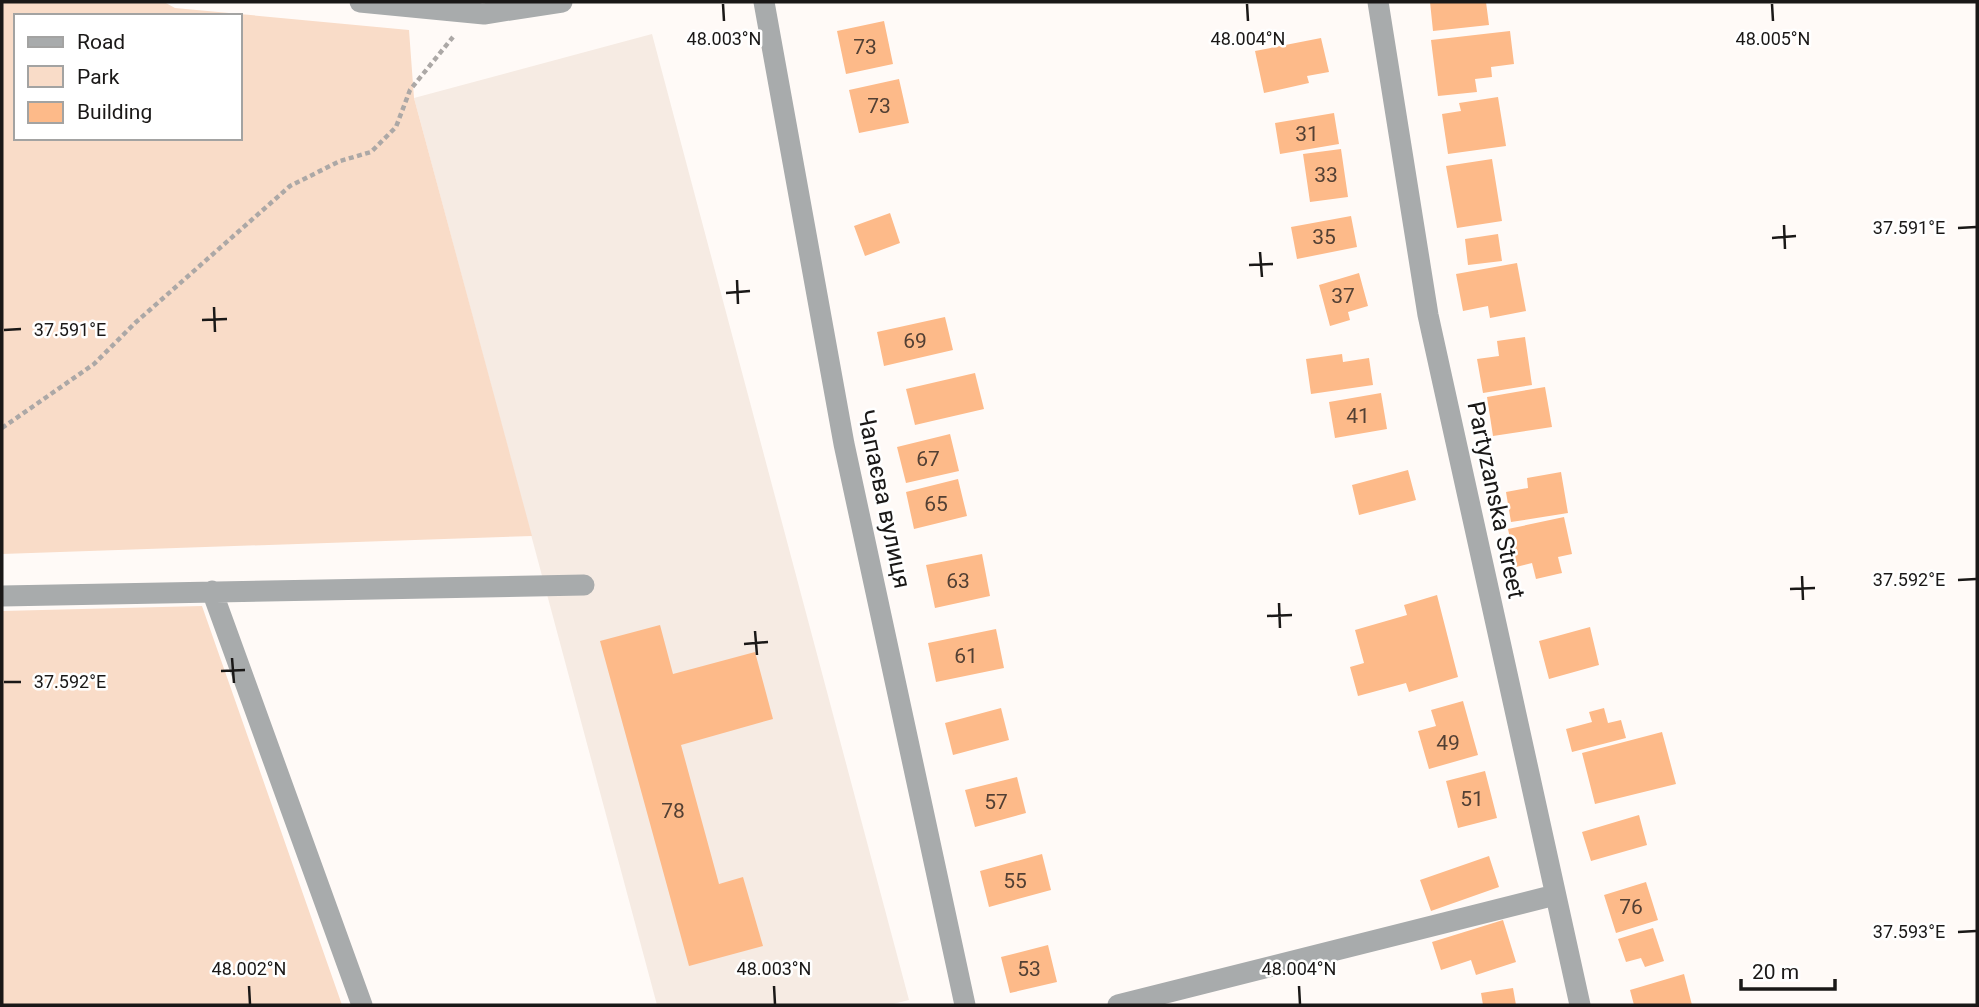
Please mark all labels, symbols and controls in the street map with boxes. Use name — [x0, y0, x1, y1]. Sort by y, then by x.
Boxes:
legend — [14, 14, 242, 140]
text: 48.003°N — [687, 28, 761, 49]
text: 48.004°N — [1211, 28, 1285, 49]
text: 48.005°N — [1736, 28, 1810, 49]
text: Road — [77, 30, 125, 54]
house number: 73 — [853, 35, 877, 59]
text: Park — [77, 65, 120, 89]
house number: 73 — [867, 94, 891, 118]
text: Building — [77, 100, 152, 124]
house number: 31 — [1295, 122, 1319, 146]
house number: 33 — [1314, 163, 1338, 187]
text: 37.591°E — [1873, 217, 1945, 238]
house number: 35 — [1312, 225, 1336, 249]
house number: 37 — [1331, 284, 1355, 308]
text: 37.591°E — [34, 319, 106, 340]
house number: 69 — [903, 329, 927, 353]
street label: Partyzanska Street — [1461, 399, 1531, 601]
house number: 41 — [1346, 404, 1370, 428]
street label: Чапаєва вулиця — [851, 407, 917, 591]
house number: 67 — [916, 447, 940, 471]
house number: 65 — [924, 492, 948, 516]
house number: 63 — [946, 569, 970, 593]
text: 37.592°E — [1873, 569, 1945, 590]
house number: 61 — [954, 644, 978, 668]
text: 37.592°E — [34, 671, 106, 692]
house number: 49 — [1436, 731, 1460, 755]
house number: 51 — [1460, 787, 1484, 811]
house number: 57 — [984, 790, 1008, 814]
house number: 78 — [661, 799, 685, 823]
house number: 55 — [1003, 869, 1027, 893]
house number: 76 — [1619, 895, 1643, 919]
text: 37.593°E — [1873, 921, 1945, 942]
scale bar — [1741, 948, 1836, 992]
house number: 53 — [1017, 957, 1041, 981]
text: 48.002°N — [212, 958, 286, 979]
text: 48.003°N — [737, 958, 811, 979]
text: 48.004°N — [1262, 958, 1336, 979]
text: 20 m — [1752, 960, 1799, 984]

